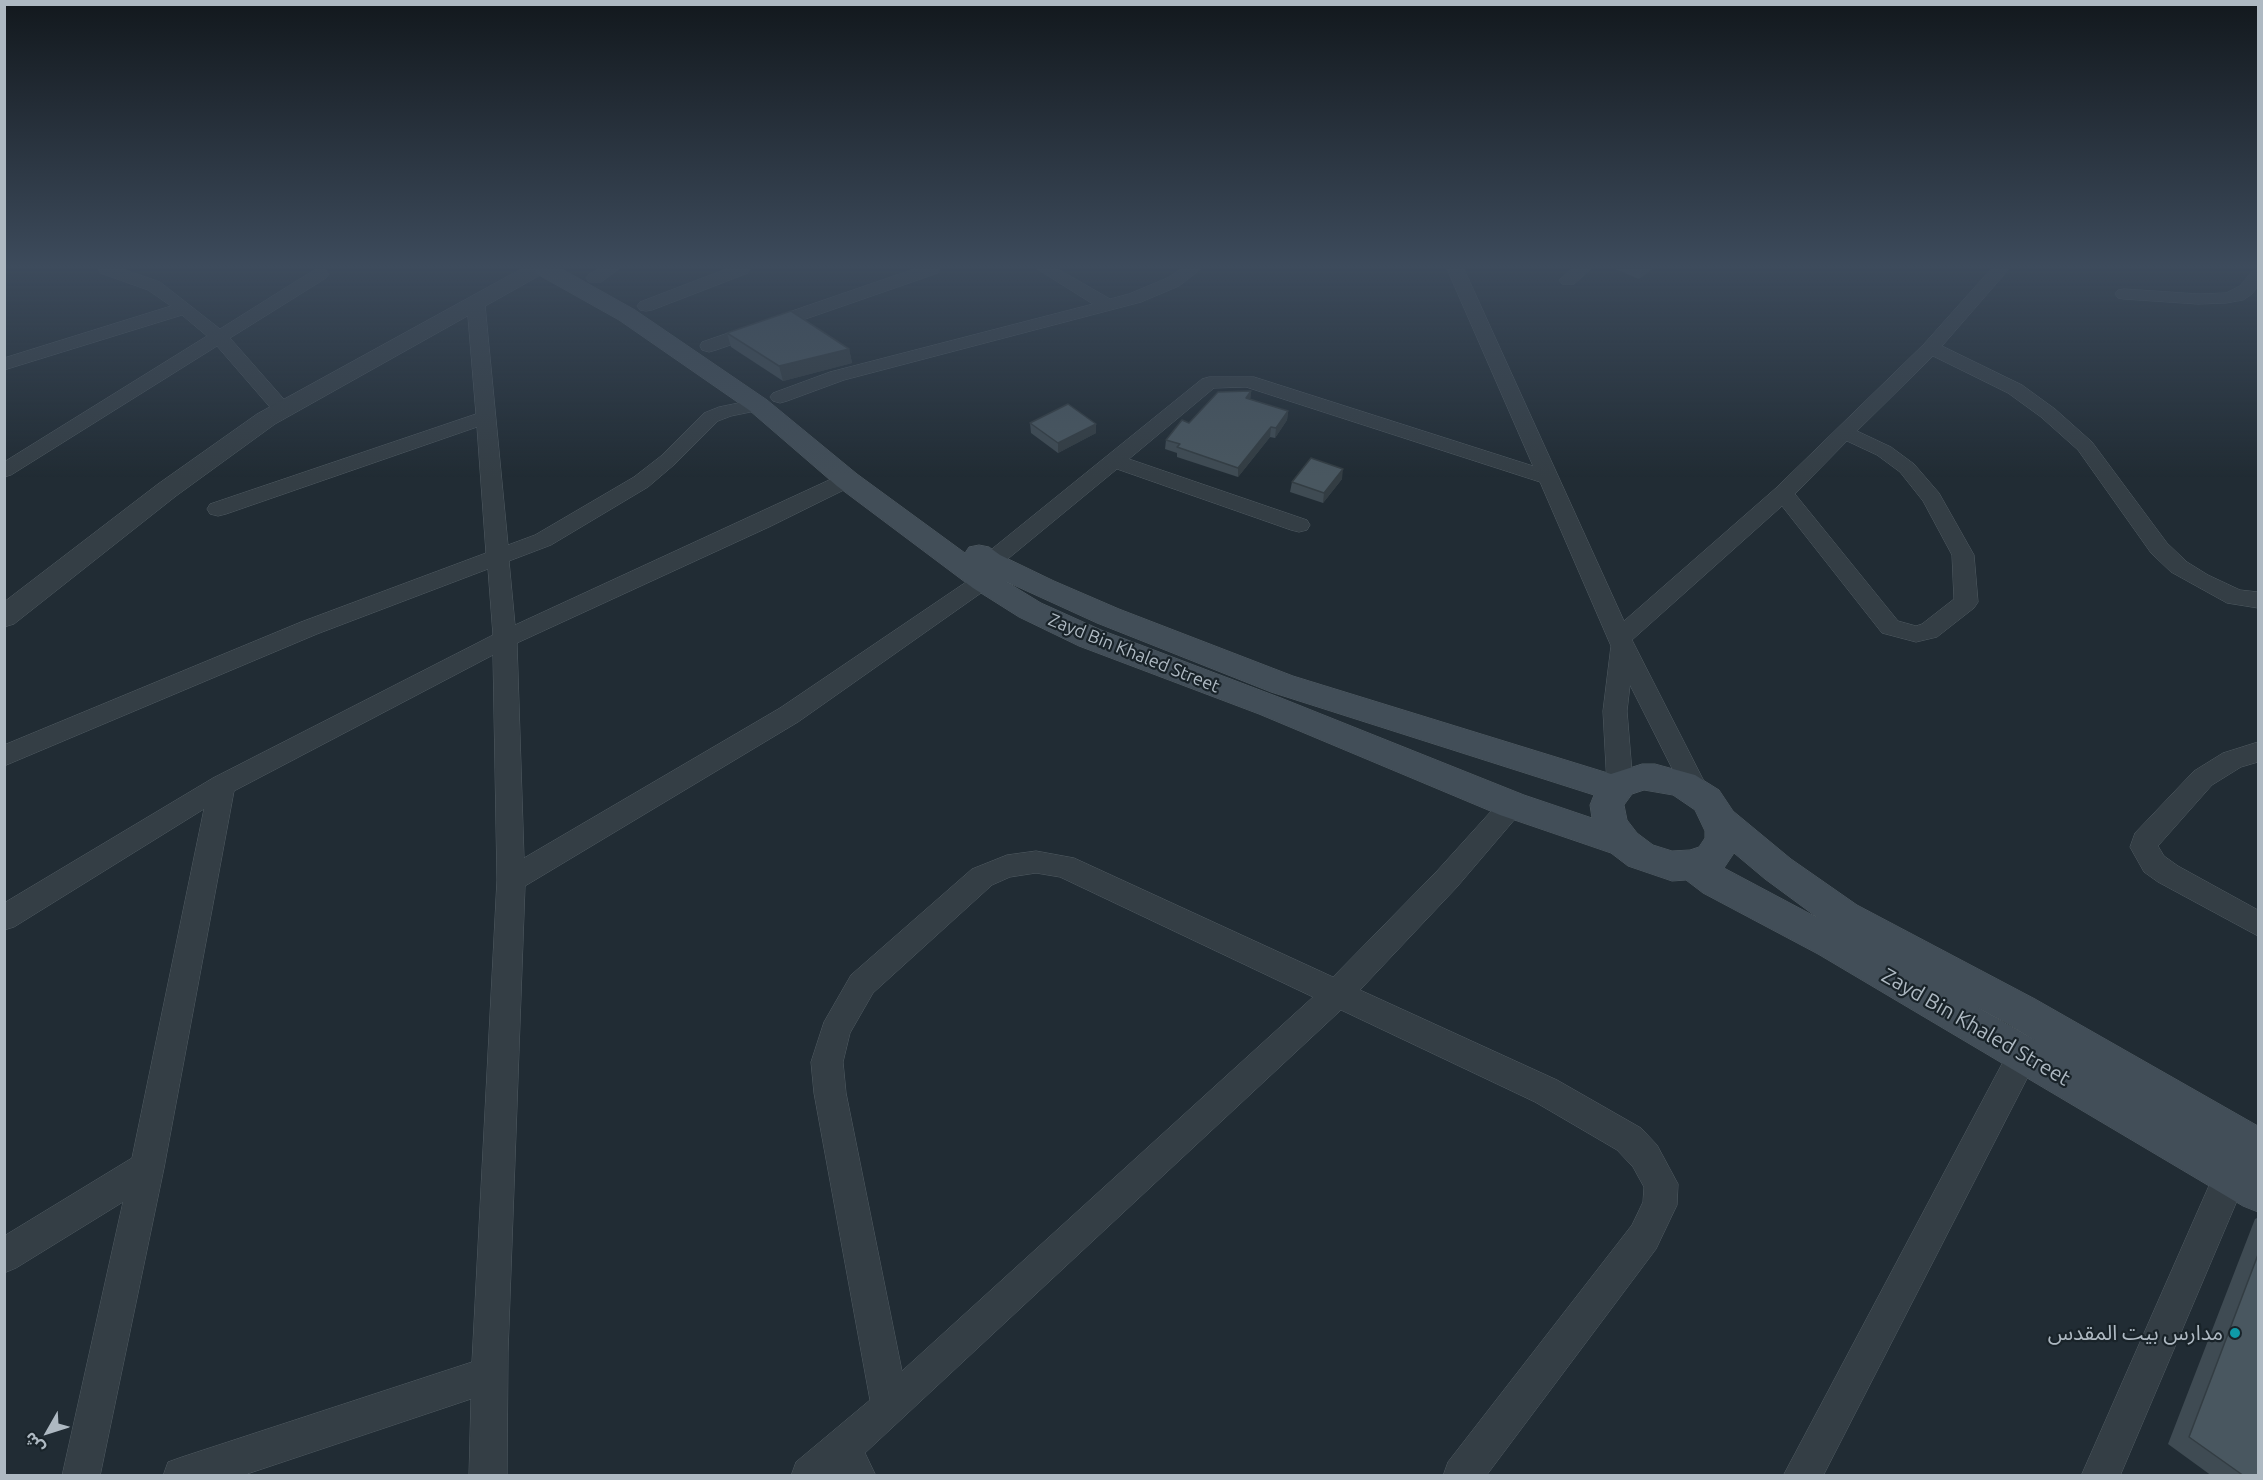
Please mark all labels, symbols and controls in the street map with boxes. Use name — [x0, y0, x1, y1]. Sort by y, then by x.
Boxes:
street label: Zayd Bin Khaled Street — [1045, 609, 1223, 697]
street label: Zayd Bin Khaled Street — [1877, 963, 2075, 1091]
place label: مدارس بيت المقدس — [2048, 1320, 2223, 1346]
marker: مدارس بيت المقدس — [2228, 1326, 2242, 1340]
north arrow — [18, 1402, 78, 1462]
text: ش — [20, 1429, 48, 1458]

